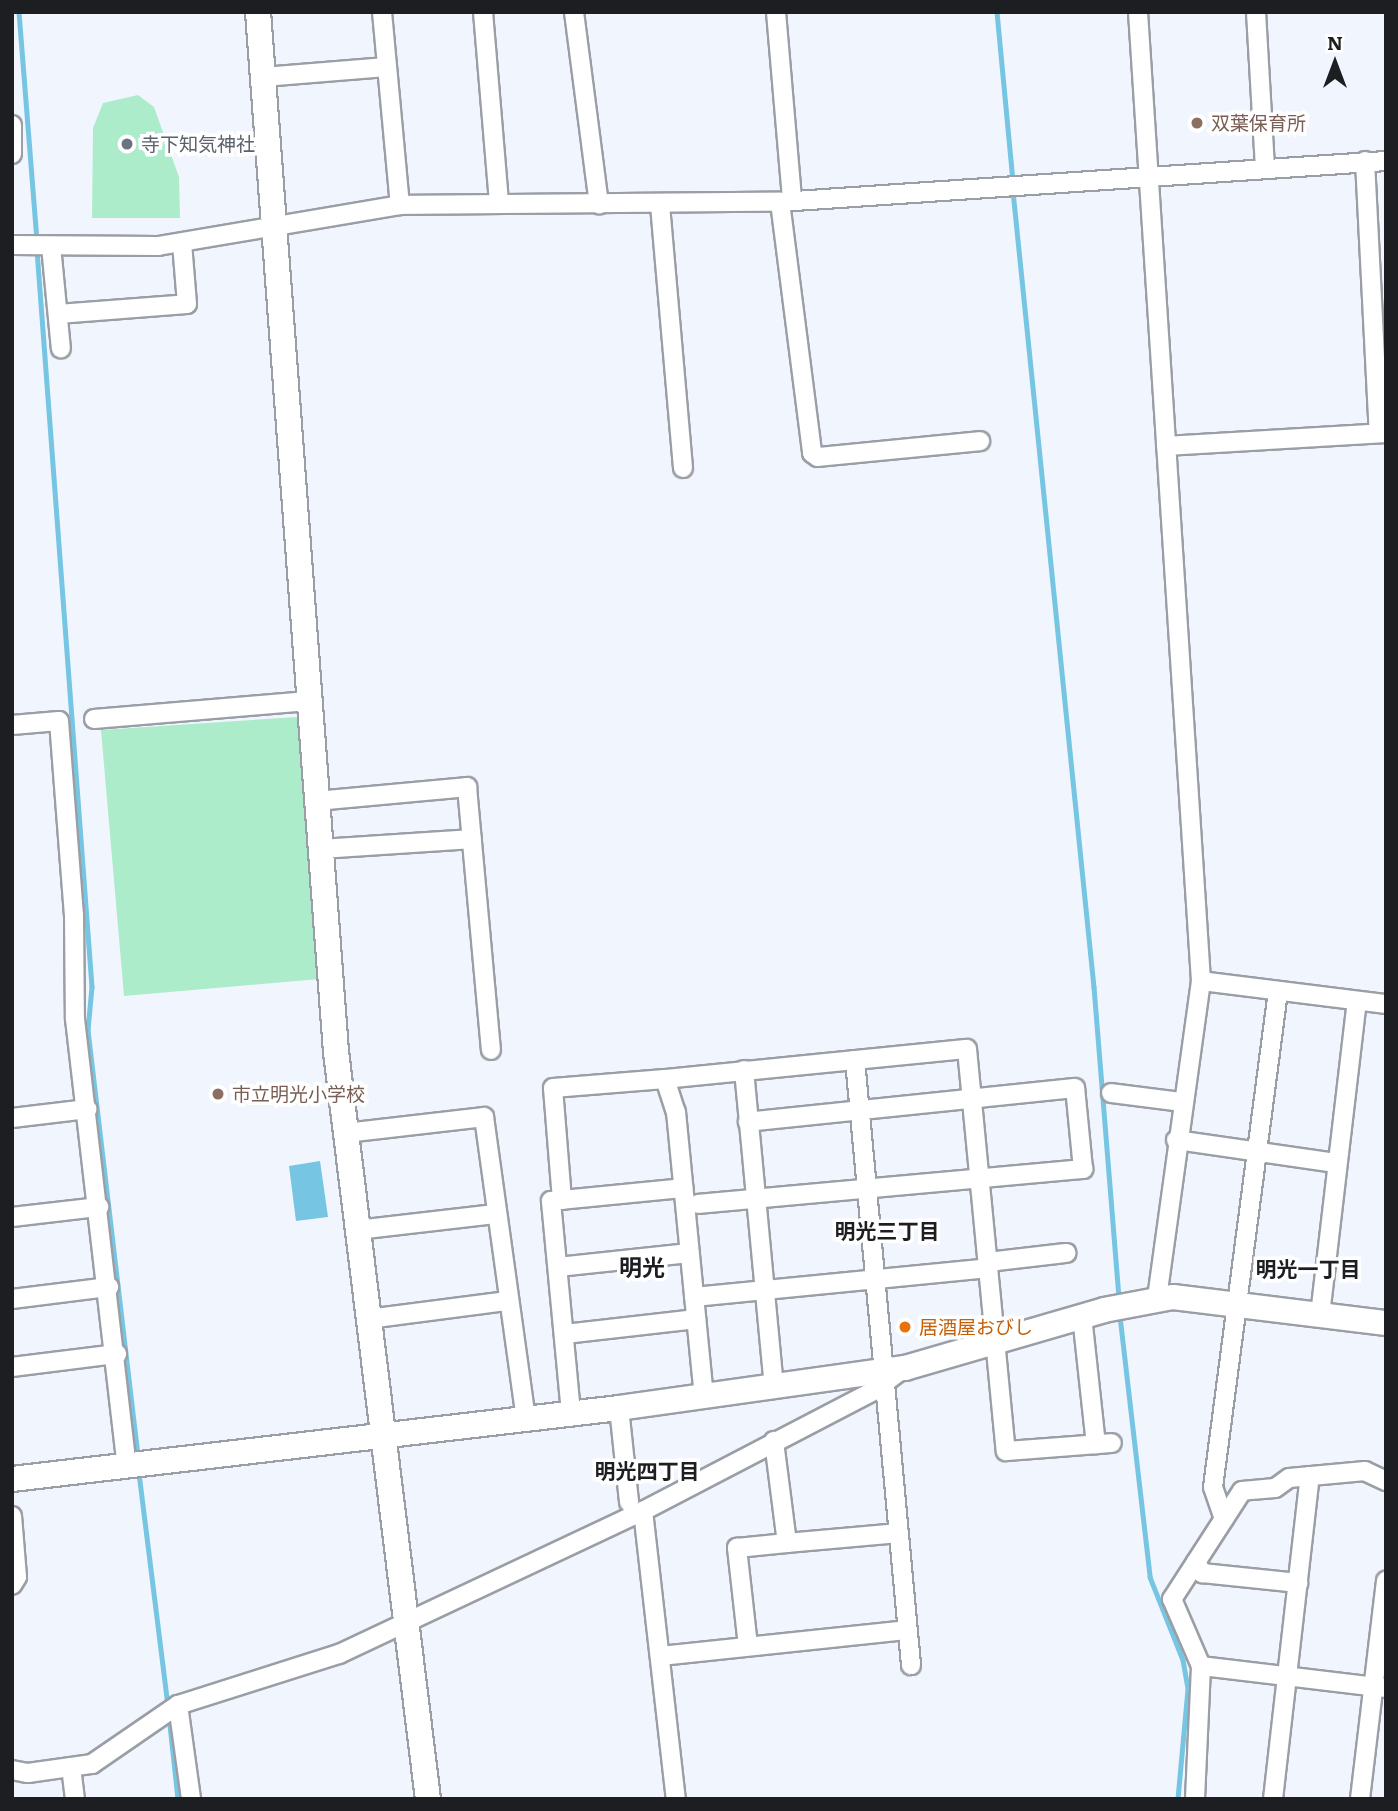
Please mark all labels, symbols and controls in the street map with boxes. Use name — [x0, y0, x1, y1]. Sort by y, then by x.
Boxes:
north arrow — [1300, 28, 1370, 98]
text: N — [1327, 28, 1343, 56]
place label: 双葉保育所 — [1211, 112, 1306, 134]
marker: 双葉保育所 — [1189, 115, 1205, 131]
place label: 寺下知気神社 — [141, 133, 255, 155]
marker: 寺下知気神社 — [119, 136, 135, 152]
place label: 市立明光小学校 — [232, 1083, 365, 1105]
marker: 市立明光小学校 — [210, 1086, 226, 1102]
district label: 明光三丁目 — [835, 1217, 939, 1243]
district label: 明光 — [619, 1252, 665, 1280]
district label: 明光一丁目 — [1256, 1255, 1360, 1281]
place label: 居酒屋おびし — [919, 1316, 1033, 1338]
marker: 居酒屋おびし — [897, 1319, 913, 1335]
district label: 明光四丁目 — [595, 1457, 699, 1483]

